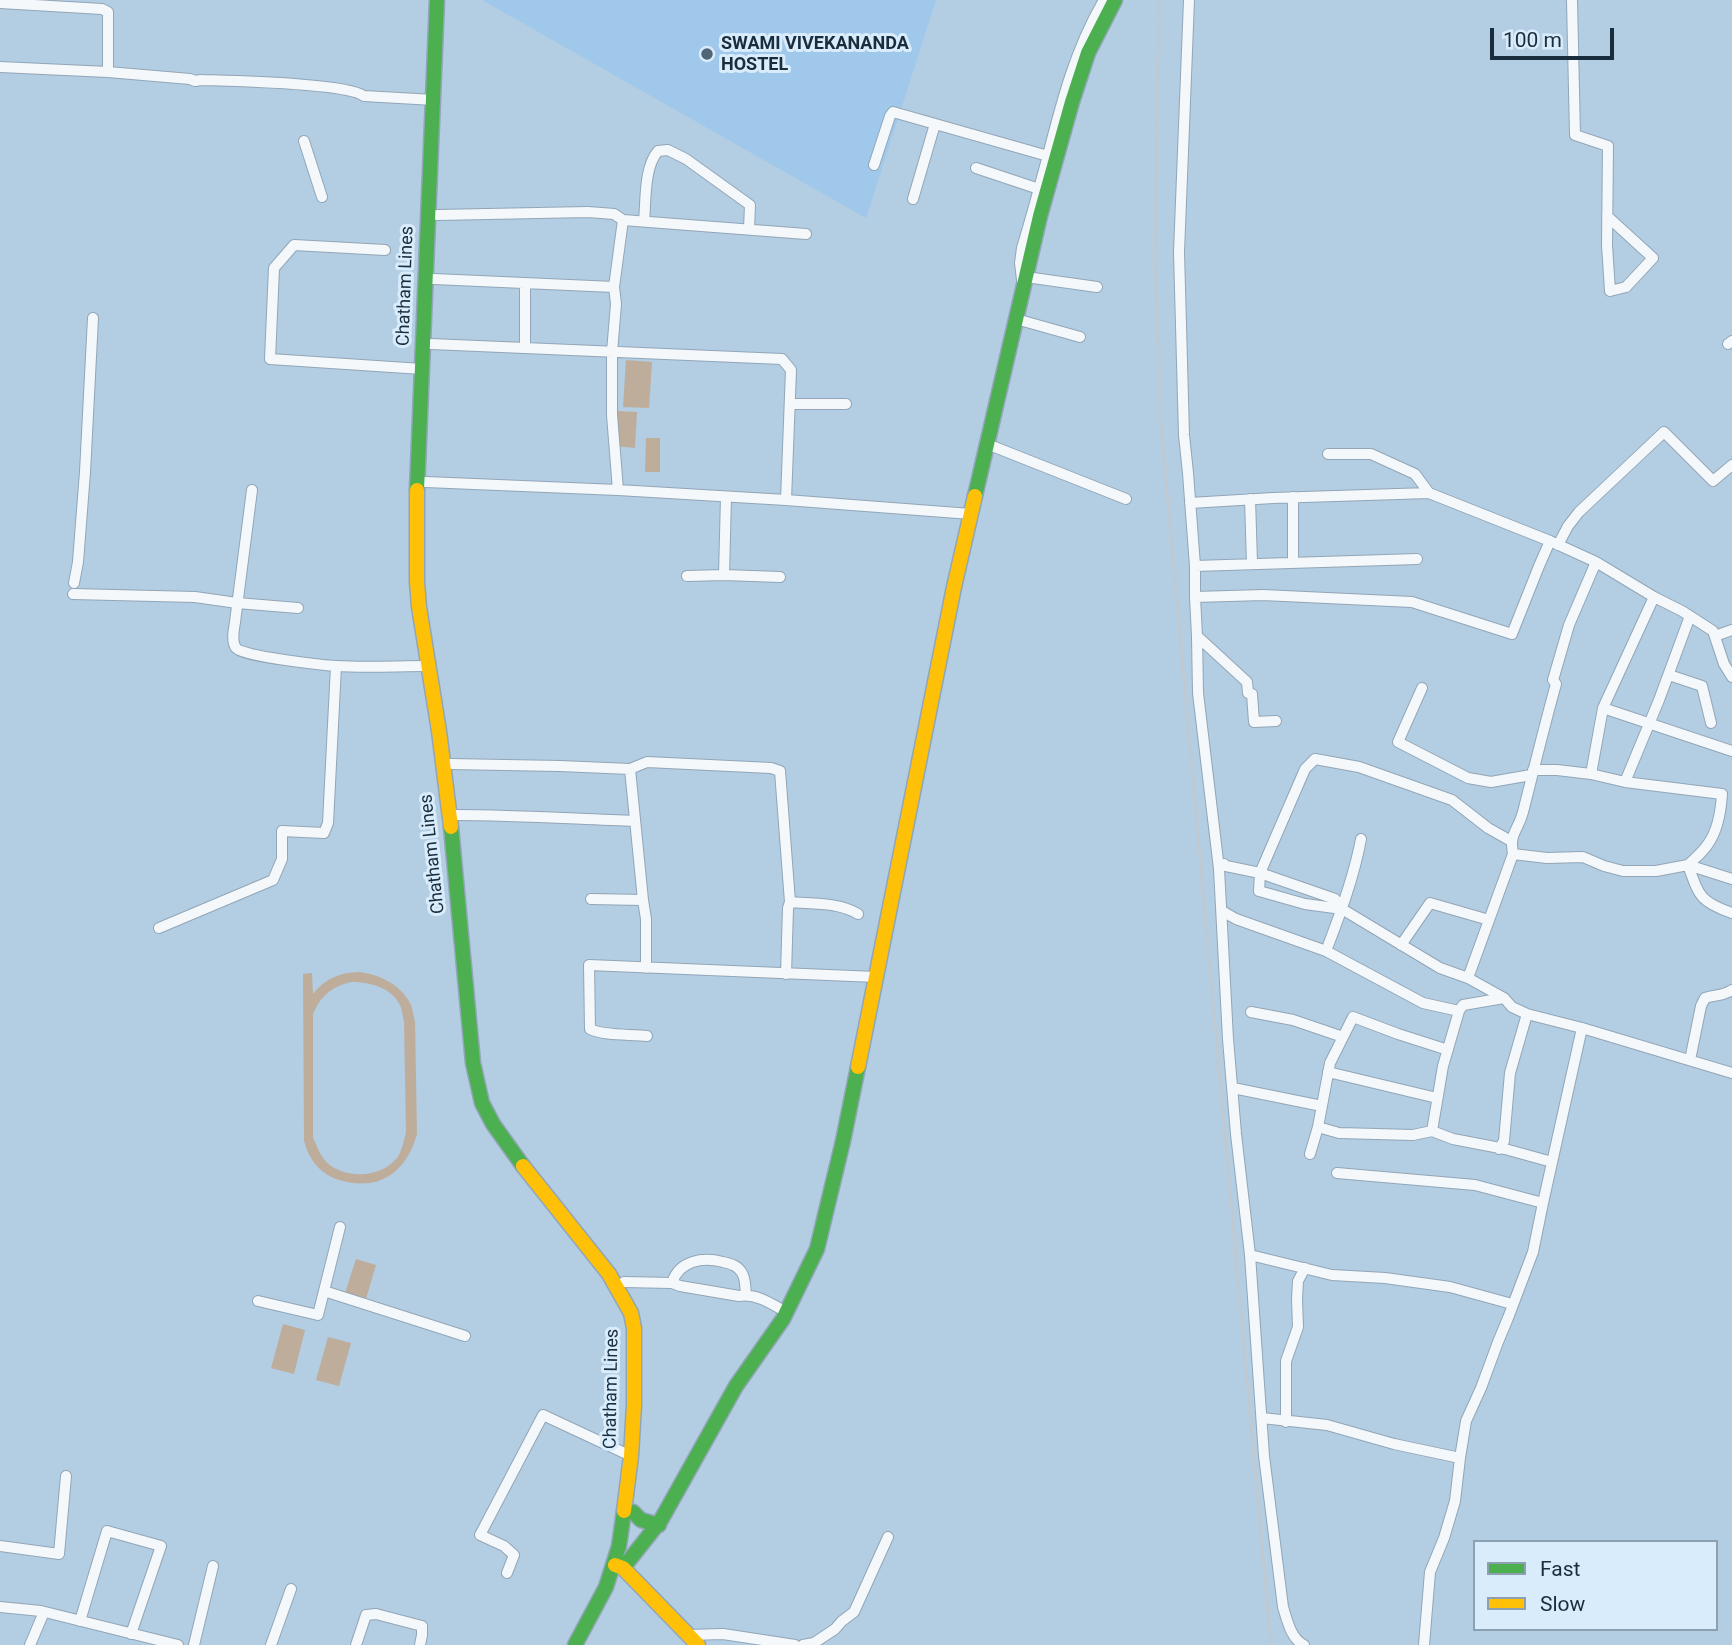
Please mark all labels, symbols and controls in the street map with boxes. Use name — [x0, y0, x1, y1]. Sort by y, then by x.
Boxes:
scale bar — [1494, 14, 1618, 58]
text: 100 m — [1503, 28, 1562, 52]
place label: SWAMI VIVEKANANDA HOSTEL — [721, 33, 909, 76]
marker: SWAMI VIVEKANANDA HOSTEL — [699, 46, 715, 62]
street label: Chatham Lines — [393, 226, 419, 346]
street label: Chatham Lines — [416, 793, 450, 915]
street label: Chatham Lines — [600, 1329, 624, 1449]
legend — [1473, 1540, 1718, 1631]
text: Fast — [1540, 1557, 1580, 1581]
text: Slow — [1540, 1592, 1585, 1616]

